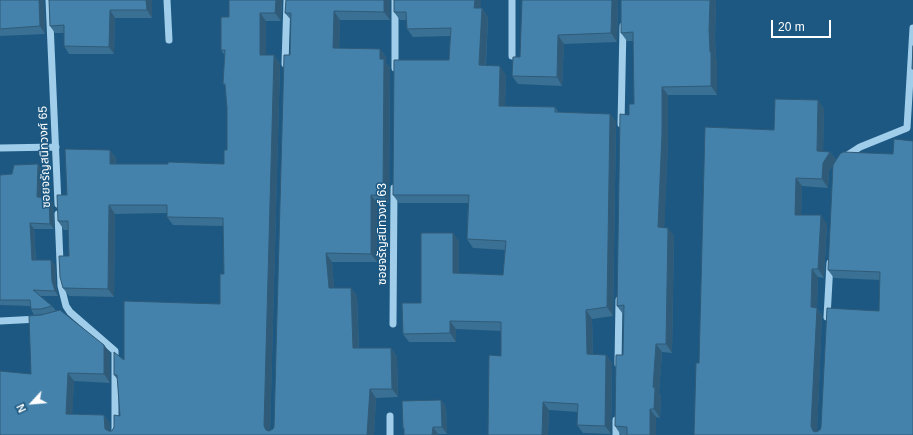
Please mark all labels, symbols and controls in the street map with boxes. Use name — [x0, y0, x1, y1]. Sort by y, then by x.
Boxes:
scale bar — [773, 12, 833, 38]
text: 20 m — [778, 20, 805, 34]
street label: ซอยจรัญสนิทวงศ์ 65 — [36, 106, 54, 208]
street label: ซอยจรัญสนิทวงศ์ 63 — [376, 183, 390, 285]
north arrow — [12, 383, 52, 423]
text: N — [14, 402, 28, 414]

